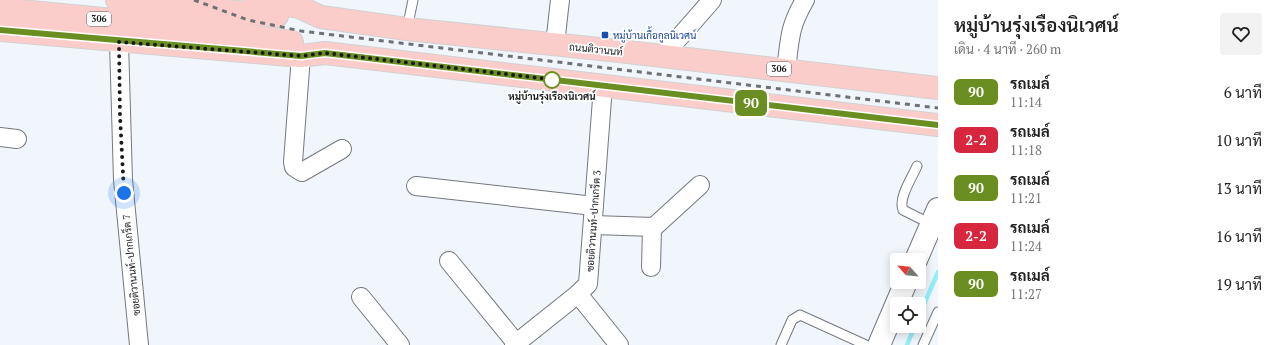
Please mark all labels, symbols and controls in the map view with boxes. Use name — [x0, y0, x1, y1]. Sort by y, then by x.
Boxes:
road number: 306 — [87, 12, 111, 26]
text: หมู่บ้านรุ่งเรืองนิเวศน์ — [954, 12, 1119, 37]
button: heart — [1220, 13, 1262, 55]
place label: หมู่บ้านเกื้อกูลนิเวศน์ — [613, 26, 696, 43]
marker: หมู่บ้านเกื้อกูลนิเวศน์ — [600, 30, 610, 40]
street label: ถนนติวานนท์ — [568, 39, 624, 59]
text: เดิน · 4 นาที · 260 m — [954, 40, 1061, 58]
road number: 306 — [767, 62, 791, 76]
marker: หมู่บ้านรุ่งเรืองนิเวศน์ — [543, 71, 561, 89]
text: รถเมล์ — [1010, 73, 1050, 93]
text: 90 — [968, 82, 984, 101]
text: 6 นาที — [1224, 82, 1262, 102]
place label: หมู่บ้านรุ่งเรืองนิเวศน์ — [508, 89, 597, 104]
line badge: 90 — [733, 90, 769, 116]
text: 90 — [743, 93, 759, 112]
text: 11:14 — [1010, 93, 1042, 111]
text: รถเมล์ — [1010, 121, 1050, 141]
text: 2-2 — [965, 130, 987, 149]
text: 10 นาที — [1216, 130, 1262, 150]
text: 11:18 — [1010, 141, 1042, 159]
text: รถเมล์ — [1010, 169, 1050, 189]
street label: ซอยติวานนท์-ปากเกร็ด 3 — [582, 170, 604, 272]
text: 90 — [968, 178, 984, 197]
text: 13 นาที — [1216, 178, 1262, 198]
your location — [114, 183, 134, 203]
text: 11:21 — [1010, 189, 1042, 207]
street label: ซอยติวานนท์-ปากเกร็ด 7 — [119, 214, 143, 316]
text: รถเมล์ — [1010, 217, 1050, 237]
text: 2-2 — [965, 226, 987, 245]
text: 16 นาที — [1216, 226, 1262, 246]
text: 11:24 — [1010, 237, 1042, 255]
north arrow — [890, 253, 926, 289]
map controls — [890, 253, 926, 333]
text: รถเมล์ — [1010, 265, 1050, 285]
text: 90 — [968, 274, 984, 293]
text: 19 นาที — [1216, 274, 1262, 294]
text: 11:27 — [1010, 285, 1042, 303]
button: locate — [890, 297, 926, 333]

